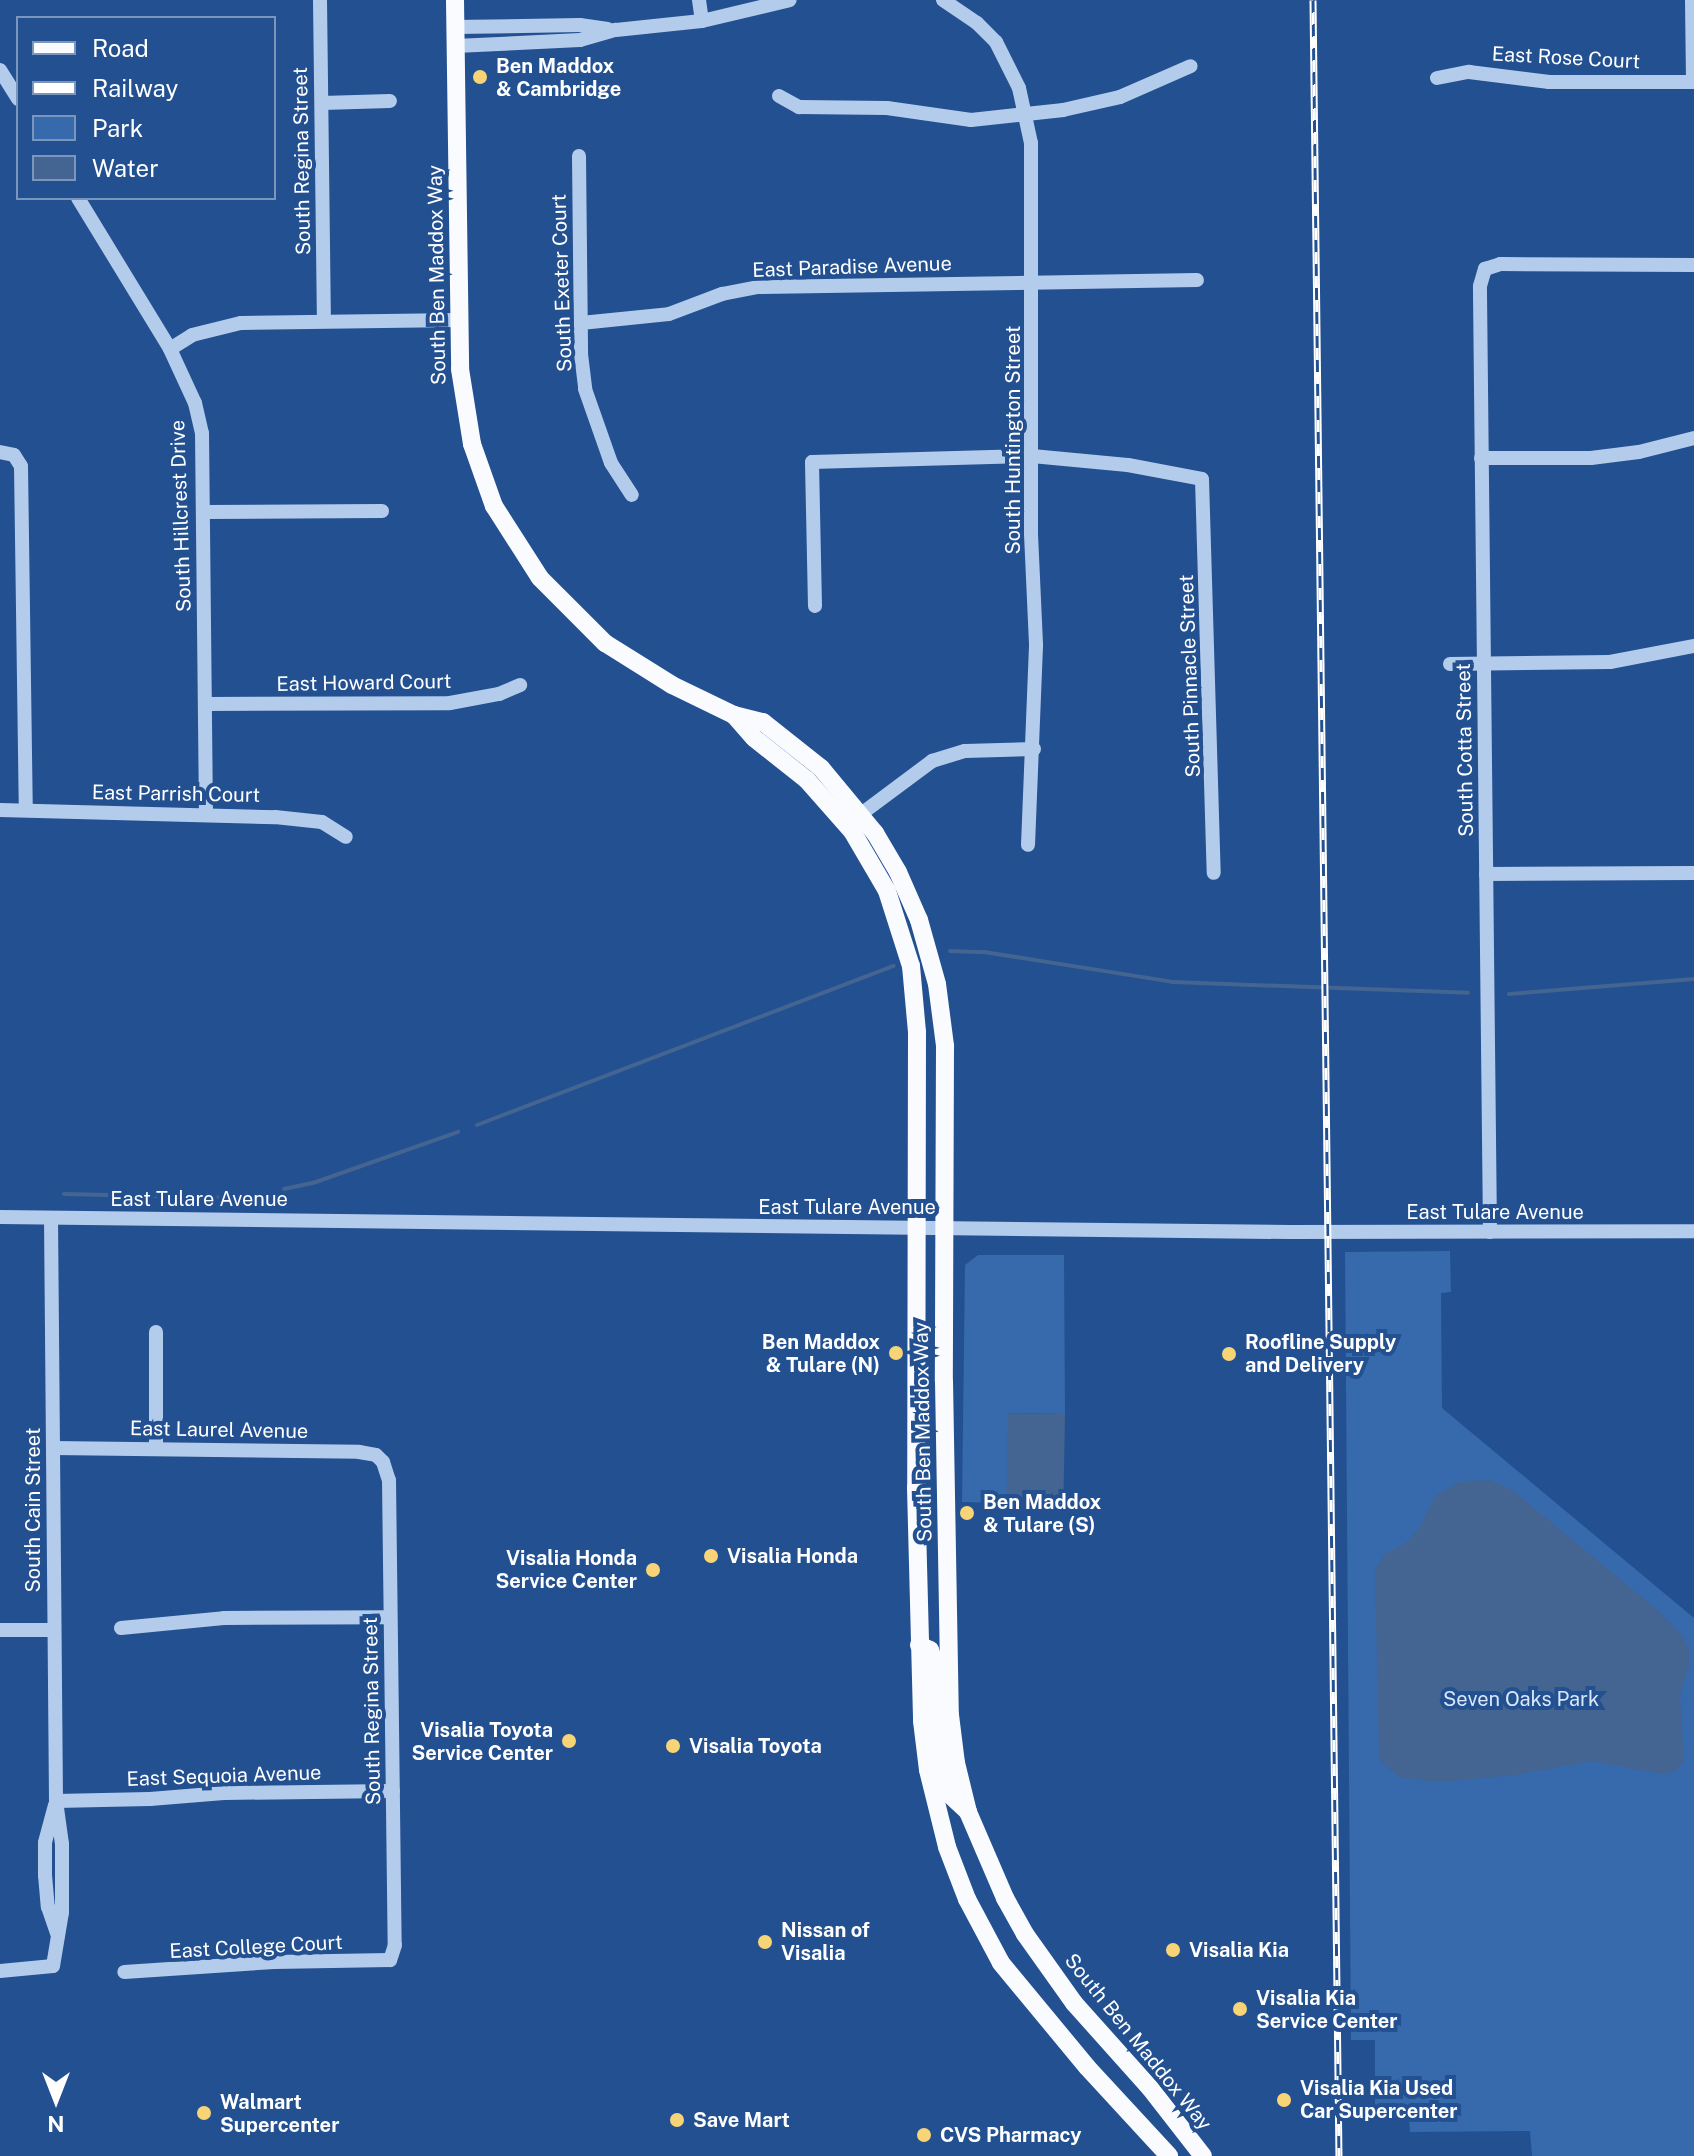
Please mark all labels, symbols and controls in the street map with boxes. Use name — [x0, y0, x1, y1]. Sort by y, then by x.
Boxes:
legend — [16, 16, 276, 200]
text: Road — [92, 34, 149, 62]
street label: East Rose Court — [1491, 42, 1641, 74]
place label: Ben Maddox & Cambridge — [496, 54, 621, 101]
street label: South Regina Street — [288, 67, 316, 255]
marker: Ben Maddox & Cambridge — [471, 68, 489, 86]
text: Railway — [92, 74, 178, 102]
text: Park — [92, 114, 143, 142]
text: Water — [92, 154, 159, 182]
street label: South Ben Maddox Way — [423, 165, 451, 385]
street label: South Exeter Court — [547, 194, 577, 372]
street label: East Paradise Avenue — [752, 252, 952, 282]
street label: South Huntington Street — [1001, 325, 1025, 555]
street label: South Hillcrest Drive — [166, 420, 196, 612]
street label: South Pinnacle Street — [1174, 574, 1206, 778]
street label: South Cotta Street — [1451, 663, 1479, 837]
street label: East Howard Court — [276, 669, 452, 697]
street label: East Parrish Court — [92, 781, 260, 807]
street label: East Tulare Avenue — [110, 1187, 288, 1211]
street label: East Tulare Avenue — [758, 1195, 936, 1219]
street label: East Tulare Avenue — [1406, 1200, 1584, 1224]
street label: South Ben Maddox Way — [909, 1322, 937, 1542]
place label: Ben Maddox & Tulare (N) — [762, 1330, 880, 1377]
place label: Roofline Supply and Delivery — [1245, 1330, 1396, 1377]
marker: Ben Maddox & Tulare (N) — [887, 1344, 905, 1362]
marker: Roofline Supply and Delivery — [1220, 1345, 1238, 1363]
street label: East Laurel Avenue — [130, 1416, 308, 1444]
street label: South Cain Street — [21, 1427, 45, 1593]
place label: Ben Maddox & Tulare (S) — [983, 1490, 1101, 1537]
marker: Ben Maddox & Tulare (S) — [958, 1504, 976, 1522]
place label: Visalia Honda — [727, 1544, 858, 1568]
place label: Visalia Honda Service Center — [495, 1546, 637, 1593]
marker: Visalia Honda — [702, 1547, 720, 1565]
marker: Visalia Honda Service Center — [644, 1561, 662, 1579]
street label: South Regina Street — [358, 1617, 386, 1805]
park label: Seven Oaks Park — [1443, 1687, 1599, 1711]
place label: Visalia Toyota Service Center — [411, 1718, 553, 1765]
marker: Visalia Toyota Service Center — [560, 1732, 578, 1750]
place label: Visalia Toyota — [689, 1734, 822, 1758]
marker: Visalia Toyota — [664, 1737, 682, 1755]
street label: East Sequoia Avenue — [126, 1761, 322, 1791]
place label: Nissan of Visalia — [781, 1918, 870, 1965]
street label: East College Court — [169, 1930, 343, 1964]
marker: Nissan of Visalia — [756, 1933, 774, 1951]
place label: Visalia Kia — [1189, 1938, 1289, 1962]
marker: Visalia Kia — [1164, 1941, 1182, 1959]
street label: South Ben Maddox Way — [1059, 1949, 1217, 2135]
place label: Visalia Kia Service Center — [1256, 1986, 1398, 2033]
marker: Visalia Kia Service Center — [1231, 2000, 1249, 2018]
north arrow — [16, 2060, 96, 2140]
place label: Visalia Kia Used Car Supercenter — [1300, 2076, 1458, 2123]
place label: Walmart Supercenter — [220, 2090, 339, 2137]
marker: Visalia Kia Used Car Supercenter — [1275, 2091, 1293, 2109]
marker: Walmart Supercenter — [195, 2104, 213, 2122]
place label: Save Mart — [693, 2108, 790, 2132]
text: N — [47, 2111, 65, 2137]
marker: Save Mart — [668, 2111, 686, 2129]
place label: CVS Pharmacy — [940, 2123, 1081, 2147]
marker: CVS Pharmacy — [915, 2126, 933, 2144]

